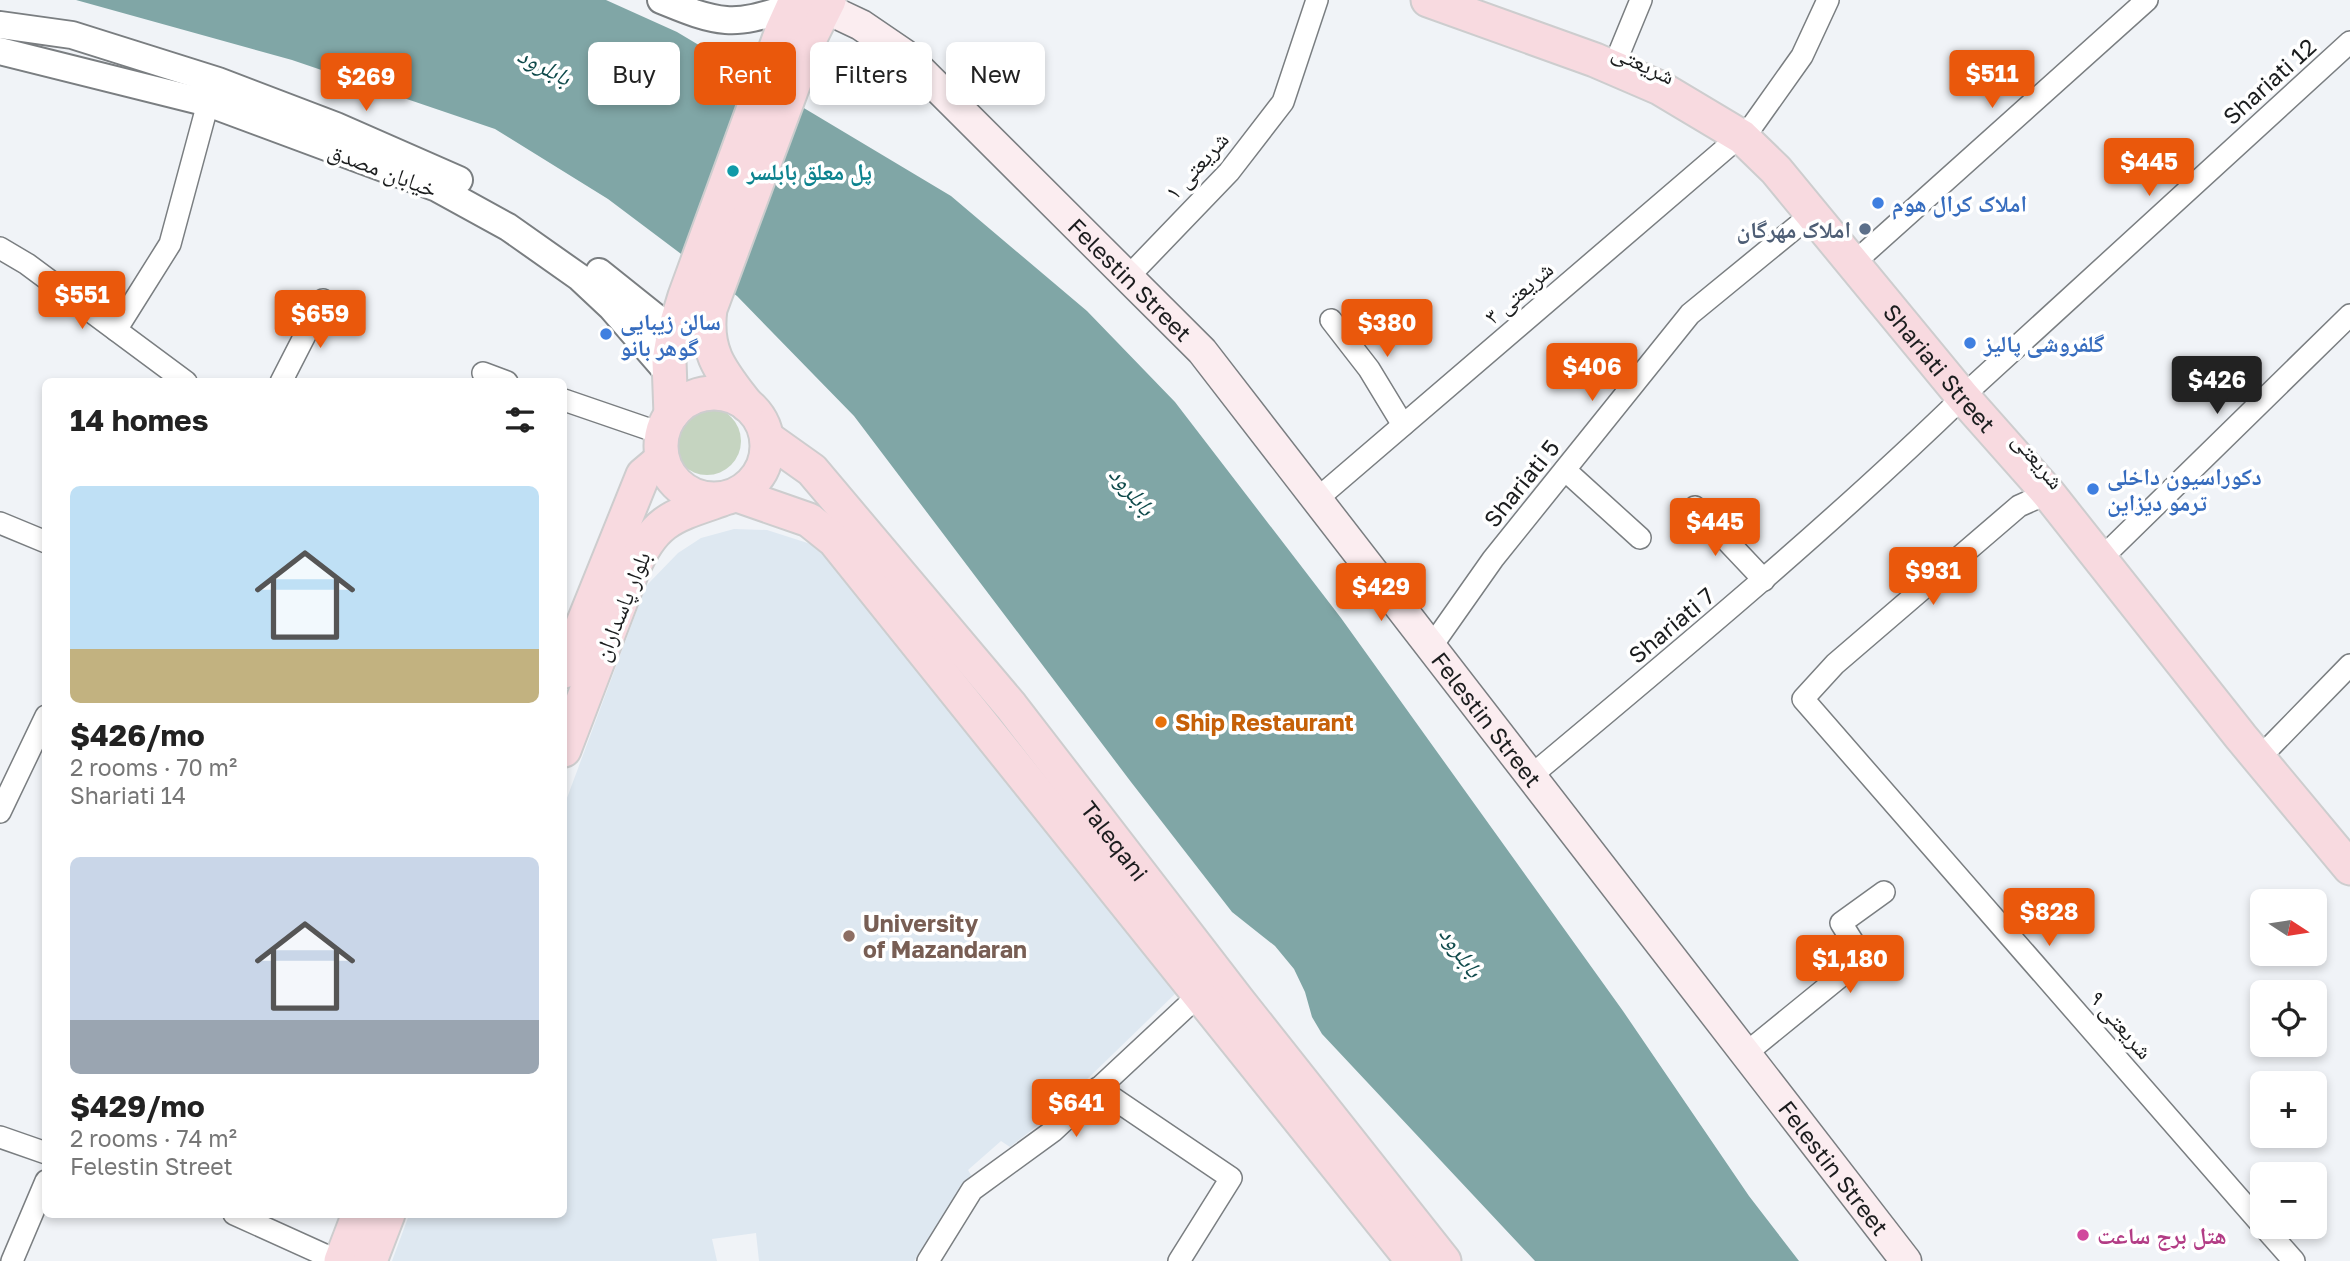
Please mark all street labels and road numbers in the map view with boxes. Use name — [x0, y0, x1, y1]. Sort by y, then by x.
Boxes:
street label: Shariati 12 — [2217, 32, 2321, 130]
street label: شریعتی — [1608, 36, 1680, 91]
street label: شریعتی ۱ — [1158, 125, 1235, 206]
street label: خیابان مصدق — [324, 135, 441, 203]
street label: Felestin Street — [1063, 212, 1198, 347]
street label: شریعتی ۳ — [1478, 255, 1559, 330]
street label: Shariati Street — [1878, 298, 2002, 438]
street label: شریعتی — [2006, 426, 2071, 495]
street label: Shariati 5 — [1477, 434, 1565, 532]
street label: بلوار پاسداران — [586, 547, 657, 665]
street label: Shariati 7 — [1623, 581, 1719, 669]
street label: Felestin Street — [1426, 646, 1548, 792]
street label: Taleqani — [1075, 795, 1154, 886]
street label: شریعتی ۹ — [2084, 984, 2159, 1065]
street label: Felestin Street — [1773, 1095, 1895, 1241]

